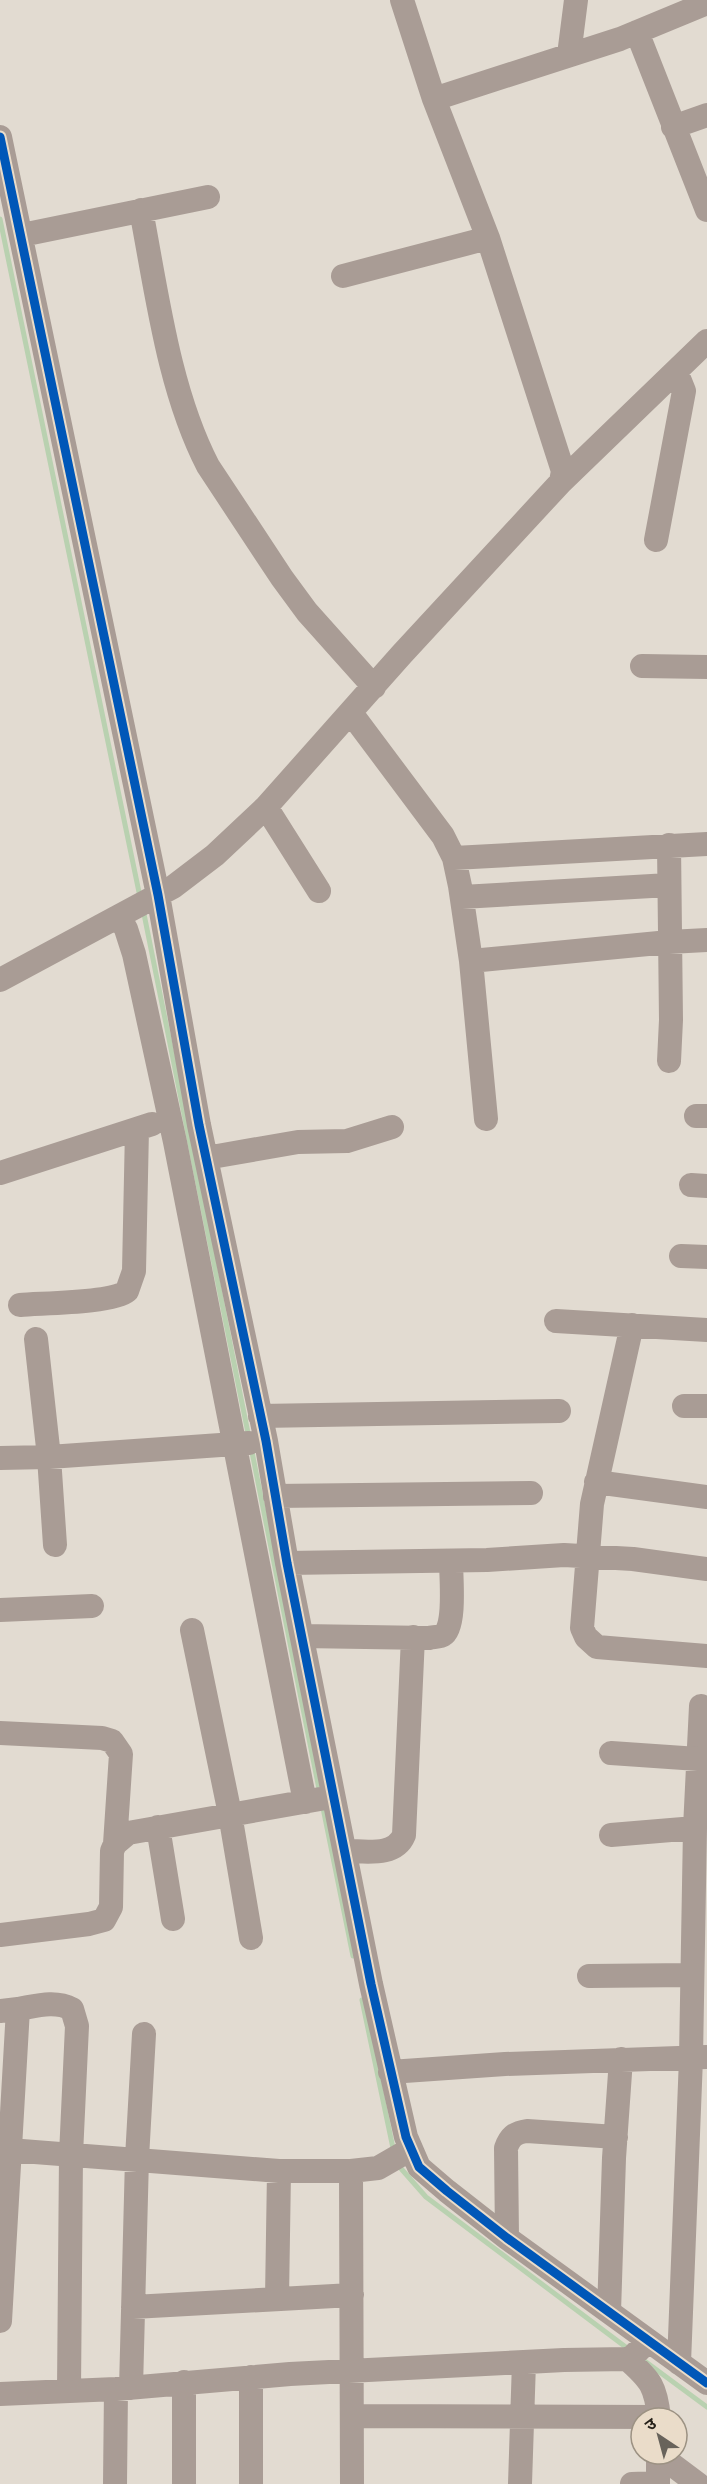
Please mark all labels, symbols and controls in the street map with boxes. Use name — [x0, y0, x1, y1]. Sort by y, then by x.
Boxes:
north arrow — [629, 2406, 689, 2466]
text: उ — [641, 2413, 660, 2435]

